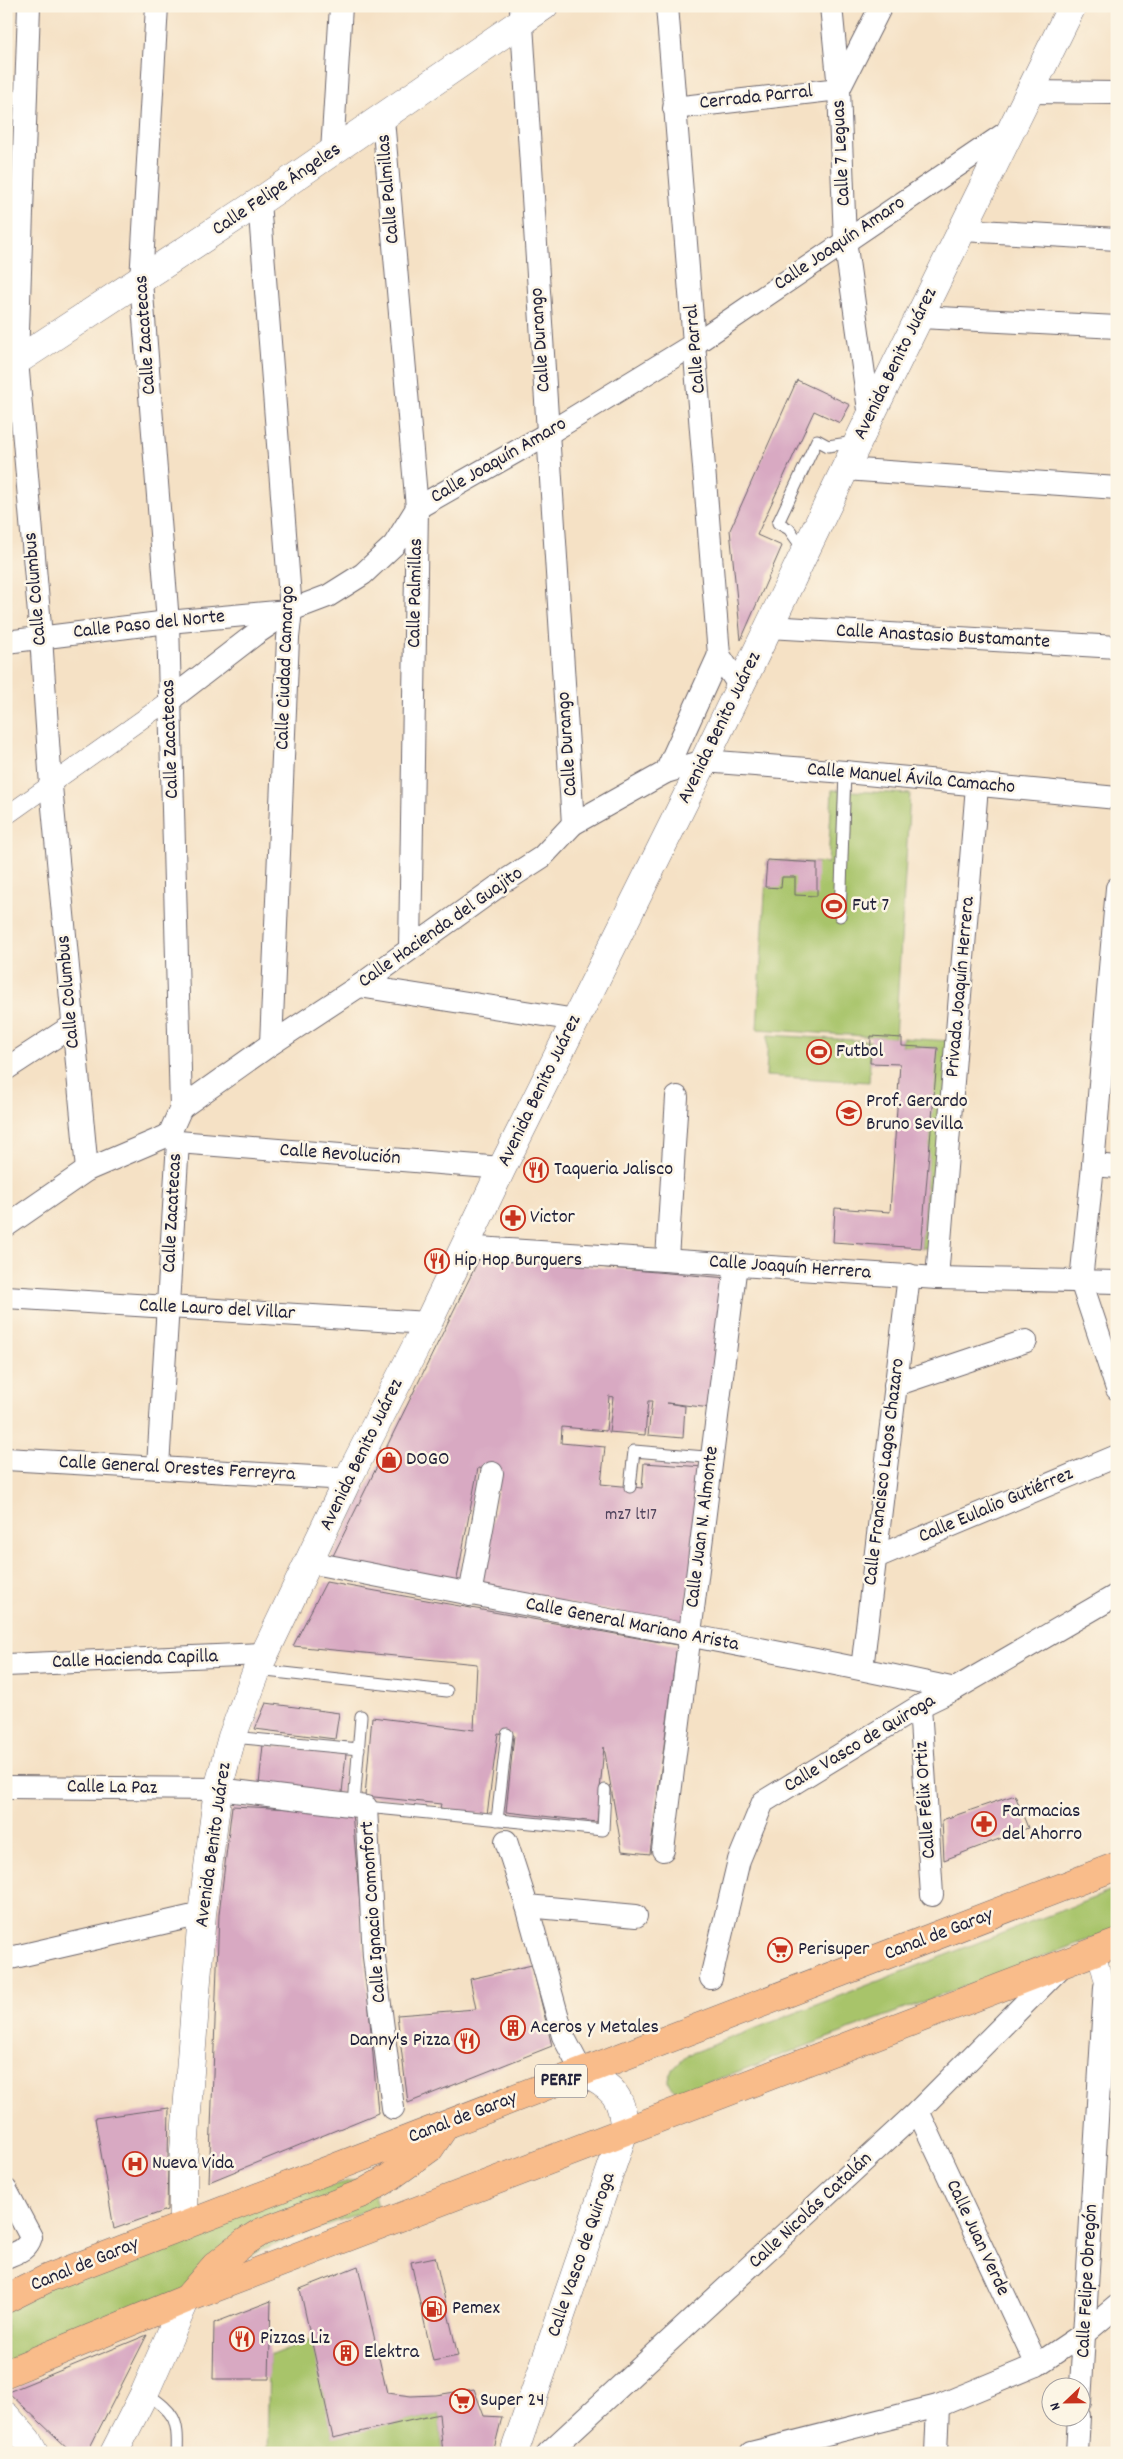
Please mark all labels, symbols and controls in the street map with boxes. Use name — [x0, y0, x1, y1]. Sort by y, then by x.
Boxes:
street label: Cerrada Parral — [698, 78, 814, 118]
street label: Calle 7 Leguas — [825, 99, 859, 207]
street label: Calle Palmillas — [370, 133, 408, 245]
street label: Calle Felipe Ángeles — [207, 136, 347, 244]
street label: Calle Joaquín Amaro — [769, 190, 911, 298]
street label: Calle Zacatecas — [128, 274, 164, 396]
street label: Avenida Benito Juárez — [847, 283, 945, 445]
street label: Calle Durango — [523, 287, 559, 393]
street label: Calle Parral — [678, 303, 714, 395]
street label: Calle Joaquín Amaro — [426, 411, 572, 511]
street label: Calle Columbus — [17, 531, 55, 647]
street label: Calle Palmillas — [401, 538, 431, 648]
street label: Calle Ciudad Camargo — [269, 585, 303, 751]
street label: Calle Paso del Norte — [72, 603, 226, 647]
street label: Calle Anastasio Bustamante — [835, 617, 1051, 657]
street label: Avenida Benito Juárez — [671, 647, 769, 809]
street label: Calle Zacatecas — [155, 679, 187, 799]
street label: Calle Durango — [550, 691, 586, 797]
street label: Calle Manuel Ávila Camacho — [806, 756, 1016, 802]
street label: Calle Hacienda del Guajito — [353, 860, 529, 996]
place label: Fut 7 — [852, 892, 889, 920]
sports icon: Fut 7 — [821, 893, 847, 919]
street label: Privada Joaquín Herrera — [939, 895, 983, 1079]
street label: Calle Columbus — [50, 934, 88, 1050]
street label: Avenida Benito Juárez — [491, 1010, 589, 1172]
place label: Futbol — [836, 1038, 883, 1066]
sports icon: Futbol — [806, 1039, 832, 1065]
place label: Prof. Gerardo Bruno Sevilla — [866, 1088, 968, 1139]
school or university icon: Prof. Gerardo Bruno Sevilla — [836, 1100, 862, 1126]
street label: Calle Revolución — [279, 1137, 401, 1173]
street label: Calle Zacatecas — [156, 1152, 190, 1274]
place label: Taqueria Jalisco — [554, 1156, 673, 1184]
restaurant icon: Taqueria Jalisco — [523, 1157, 549, 1183]
place label: Victor — [530, 1204, 576, 1232]
pharmacy icon: Victor — [500, 1205, 526, 1231]
place label: Hip Hop Burguers — [454, 1247, 582, 1275]
restaurant icon: Hip Hop Burguers — [424, 1248, 450, 1274]
street label: Calle Joaquín Herrera — [708, 1248, 873, 1288]
street label: Calle Lauro del Villar — [138, 1292, 296, 1328]
street label: Calle Francisco Lagos Chazaro — [857, 1357, 913, 1587]
street label: Avenida Benito Juárez — [313, 1374, 411, 1536]
street label: Calle Juan N. Almonte — [679, 1444, 727, 1609]
place label: DOGO — [406, 1446, 449, 1474]
shop icon: DOGO — [376, 1447, 402, 1473]
street label: Calle General Orestes Ferreyra — [58, 1449, 297, 1489]
street label: Calle Eulalio Gutiérrez — [914, 1461, 1078, 1551]
house number: mz7 lt17 — [605, 1503, 657, 1528]
street label: Calle General Mariano Arista — [523, 1591, 742, 1660]
street label: Calle Hacienda Capilla — [52, 1643, 219, 1677]
street label: Calle Vasco de Quiroga — [779, 1687, 942, 1800]
street label: Calle Félix Ortiz — [908, 1740, 944, 1860]
street label: Avenida Benito Juárez — [189, 1760, 239, 1929]
street label: Calle La Paz — [67, 1773, 158, 1803]
place label: Farmacias del Ahorro — [1002, 1798, 1082, 1849]
pharmacy icon: Farmacias del Ahorro — [971, 1811, 997, 1837]
street label: Calle Ignacio Comonfort — [354, 1820, 394, 2004]
street label: Canal de Garay — [881, 1901, 998, 1969]
place label: Perisuper — [798, 1936, 870, 1964]
supermarket icon: Perisuper — [767, 1937, 793, 1963]
place label: Aceros y Metales — [530, 2014, 659, 2042]
building icon: Aceros y Metales — [500, 2015, 526, 2041]
place label: Danny's Pizza — [349, 2027, 451, 2055]
restaurant icon: Danny's Pizza — [454, 2028, 480, 2054]
road number: PERIF — [535, 2064, 587, 2098]
street label: Canal de Garay — [405, 2084, 522, 2152]
street label: Calle Nicolás Catalán — [743, 2146, 879, 2276]
place label: Nueva Vida — [152, 2150, 234, 2178]
hospital icon: Nueva Vida — [122, 2151, 148, 2177]
street label: Calle Vasco de Quiroga — [541, 2168, 623, 2341]
street label: Calle Juan Verde — [938, 2175, 1016, 2301]
street label: Calle Felipe Obregón — [1070, 2203, 1106, 2359]
street label: Canal de Garay — [27, 2230, 144, 2299]
place label: Pemex — [452, 2295, 500, 2323]
fuel station icon: Pemex — [421, 2296, 447, 2322]
place label: Pizzas Liz — [260, 2325, 330, 2353]
restaurant icon: Pizzas Liz — [229, 2326, 255, 2352]
place label: Elektra — [364, 2339, 420, 2367]
building icon: Elektra — [333, 2340, 359, 2366]
north arrow — [1040, 2376, 1090, 2426]
place label: Super 24 — [480, 2387, 545, 2415]
supermarket icon: Super 24 — [449, 2388, 475, 2414]
text: N — [1045, 2399, 1066, 2413]

